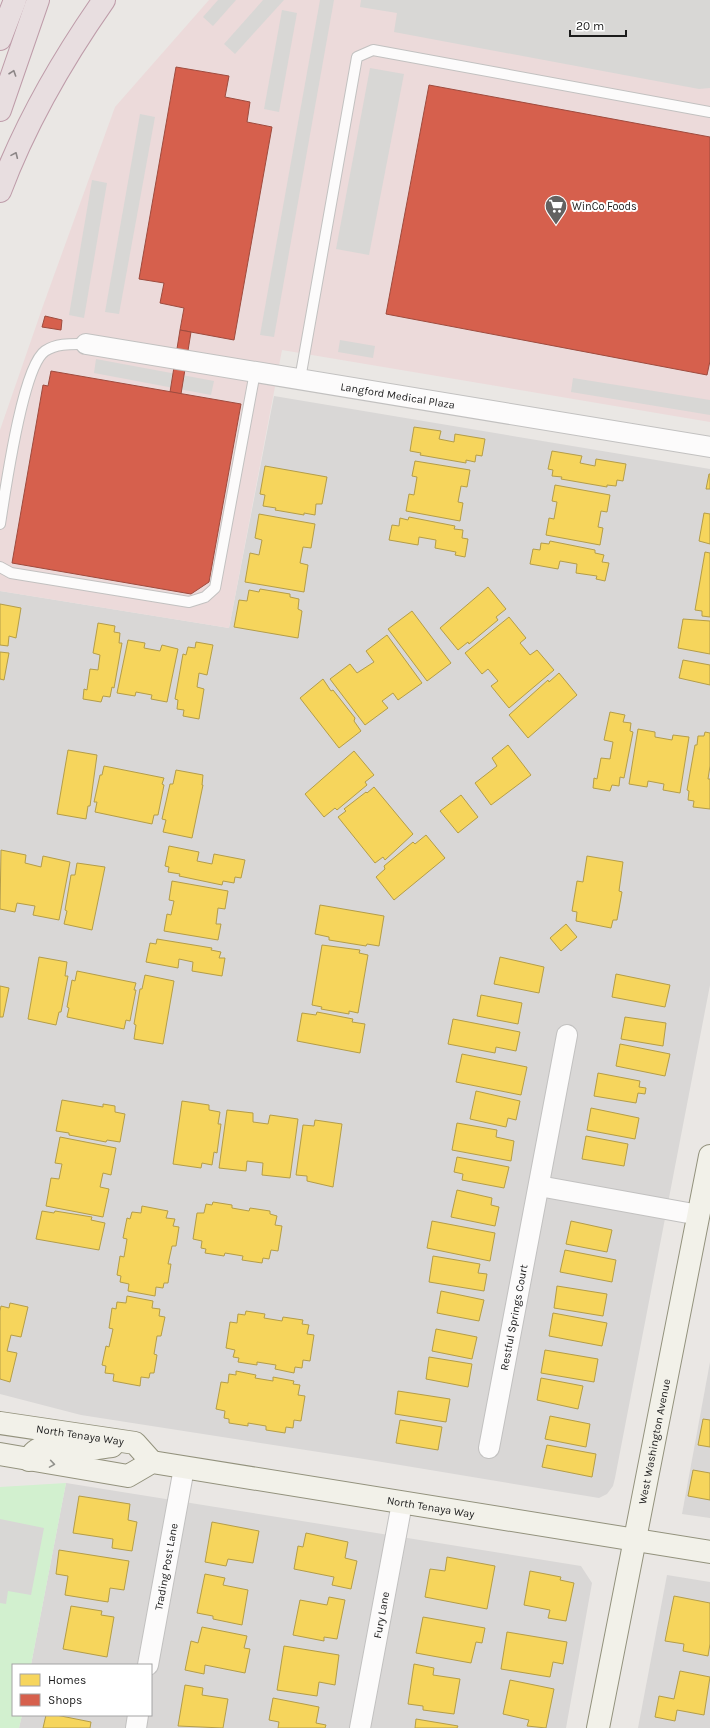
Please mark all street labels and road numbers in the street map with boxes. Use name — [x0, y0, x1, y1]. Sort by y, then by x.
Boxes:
street label: Langford Medical Plaza — [340, 380, 456, 412]
street label: Restful Springs Court — [498, 1263, 531, 1372]
street label: West Washington Avenue — [636, 1377, 673, 1505]
street label: North Tenaya Way — [35, 1422, 125, 1448]
street label: North Tenaya Way — [386, 1494, 475, 1521]
street label: Trading Post Lane — [152, 1522, 181, 1611]
street label: Fury Lane — [371, 1590, 392, 1640]

